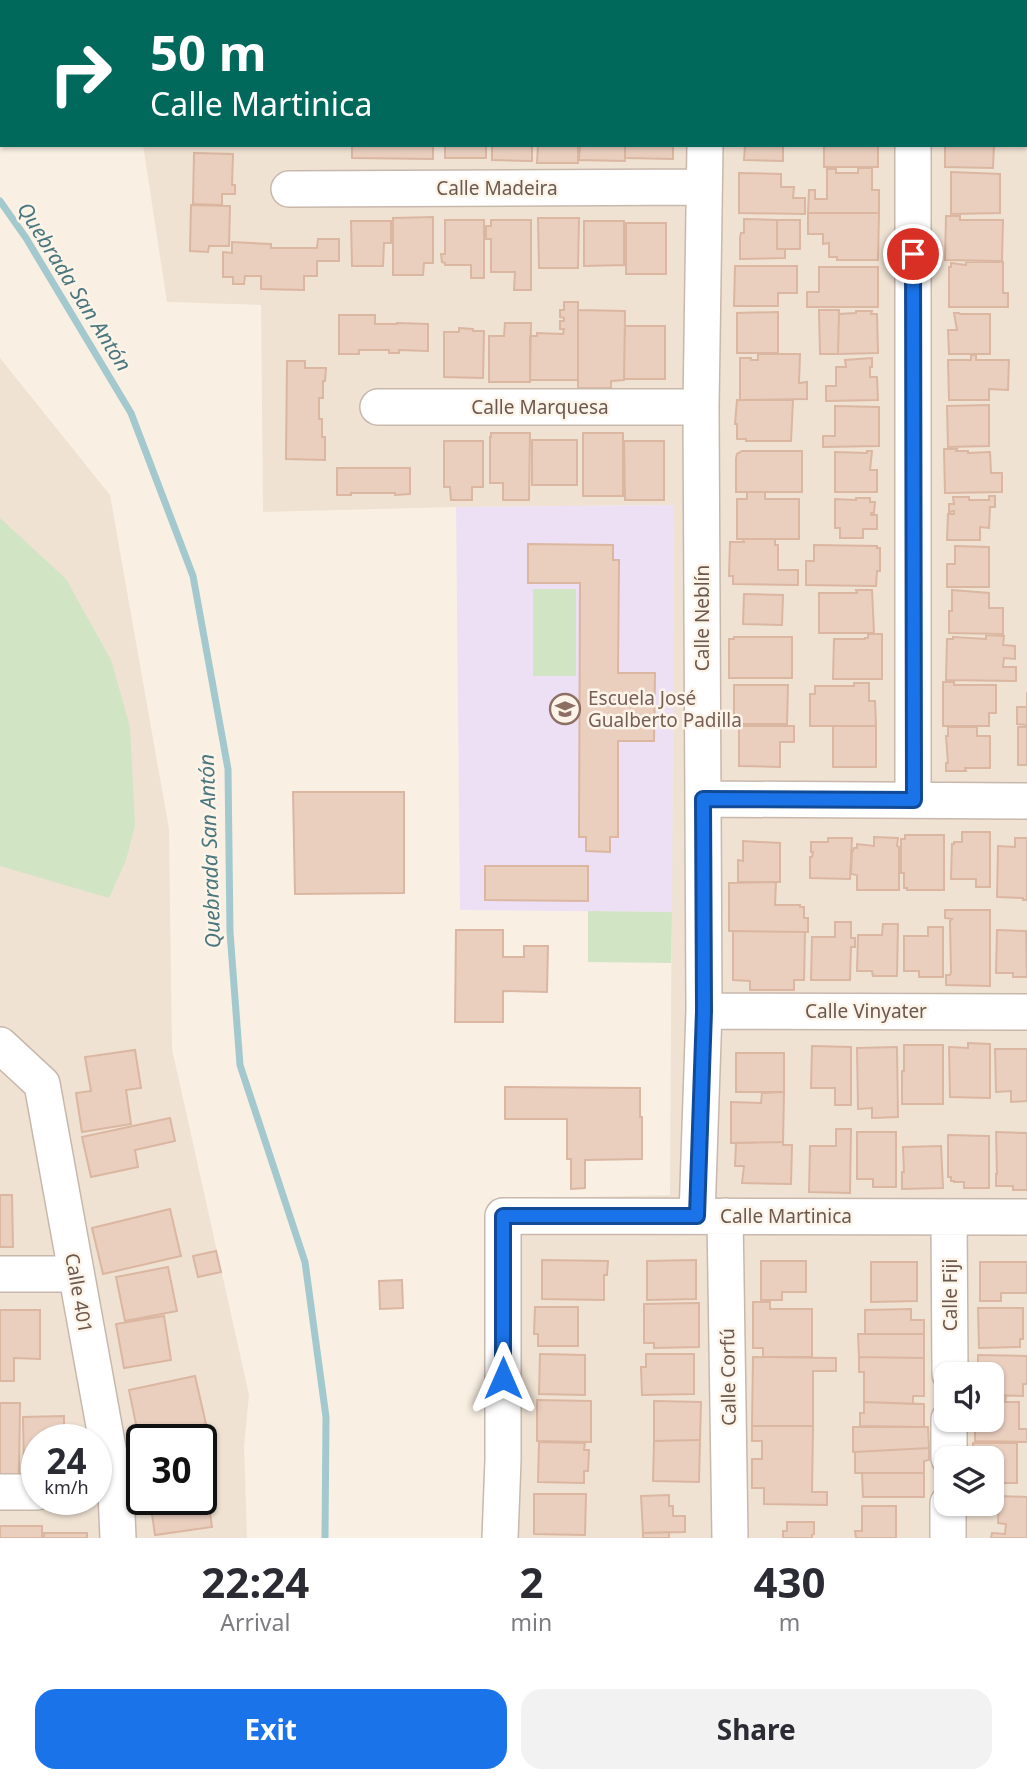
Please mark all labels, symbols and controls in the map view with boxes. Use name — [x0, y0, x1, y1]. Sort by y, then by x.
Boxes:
text: 50 m — [150, 19, 267, 85]
icon: right — [35, 28, 126, 119]
text: Calle Martinica — [150, 82, 372, 125]
street label: Calle Madeira — [436, 175, 558, 201]
water label: Quebrada San Antón — [11, 197, 138, 376]
pin — [883, 224, 943, 284]
icon: arrive — [894, 235, 932, 273]
street label: Calle Marquesa — [471, 394, 609, 420]
street label: Calle Neblín — [689, 565, 715, 671]
place label: Escuela José Gualberto Padilla — [588, 685, 742, 733]
school or university icon: Escuela José Gualberto Padilla — [548, 692, 582, 726]
water label: Quebrada San Antón — [192, 753, 226, 949]
street label: Calle Vinyater — [805, 998, 927, 1024]
street label: Calle Martinica — [720, 1203, 852, 1229]
street label: Calle 401 — [59, 1251, 99, 1335]
street label: Calle Fiji — [937, 1259, 963, 1331]
street label: Calle Corfú — [714, 1328, 742, 1426]
position arrow — [466, 1341, 540, 1415]
map controls — [934, 1362, 1004, 1516]
button: sound — [934, 1362, 1004, 1432]
speed limit sign: 30 — [126, 1424, 217, 1515]
text: 24 — [46, 1437, 87, 1484]
button: layers — [934, 1446, 1004, 1516]
text: km/h — [44, 1475, 89, 1499]
text: 22:24 — [201, 1553, 309, 1610]
text: 2 — [519, 1553, 543, 1610]
text: 430 — [754, 1553, 826, 1610]
text: Arrival — [220, 1606, 290, 1638]
text: min — [511, 1606, 552, 1638]
text: m — [779, 1606, 800, 1638]
button: Exit — [35, 1689, 507, 1769]
button: Share — [521, 1689, 992, 1769]

